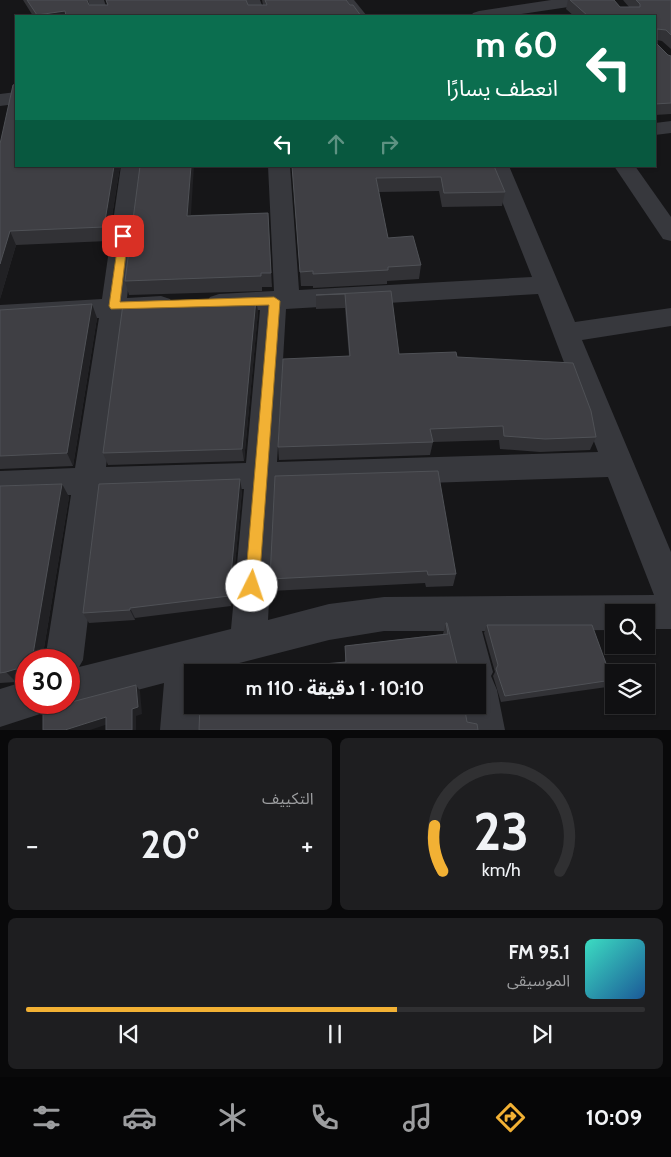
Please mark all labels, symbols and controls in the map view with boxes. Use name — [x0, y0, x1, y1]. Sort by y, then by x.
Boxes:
text: 60 m — [475, 23, 558, 66]
icon: left — [576, 35, 641, 100]
text: انعطف يسارًا — [446, 75, 558, 102]
icon: left — [269, 130, 297, 158]
icon: ahead — [322, 130, 350, 158]
icon: right — [375, 130, 403, 158]
pin — [102, 215, 144, 257]
icon: arrive — [109, 222, 137, 250]
position arrow — [225, 559, 277, 611]
map controls — [605, 604, 655, 714]
button: search — [605, 604, 655, 654]
speed limit sign: 30 — [15, 649, 80, 714]
button: layers — [605, 664, 655, 714]
text: 10:10 · 1 دقيقة · 110 m — [246, 677, 424, 700]
text: التكييف — [262, 789, 314, 808]
text: 23 — [473, 800, 529, 863]
text: 20° — [141, 821, 199, 868]
text: − — [26, 828, 38, 862]
text: + — [301, 828, 313, 862]
text: km/h — [482, 859, 521, 880]
text: 95.1 FM — [508, 941, 570, 964]
text: الموسيقى — [507, 971, 570, 990]
icon: previous — [115, 1020, 143, 1048]
icon: pause — [321, 1020, 349, 1048]
icon: next — [528, 1020, 556, 1048]
icon: filters — [29, 1100, 64, 1135]
icon: car — [122, 1100, 157, 1135]
icon: climate — [215, 1100, 250, 1135]
icon: phone — [307, 1100, 342, 1135]
icon: music — [400, 1100, 435, 1135]
icon: directions — [493, 1100, 528, 1135]
text: 10:09 — [586, 1104, 642, 1131]

